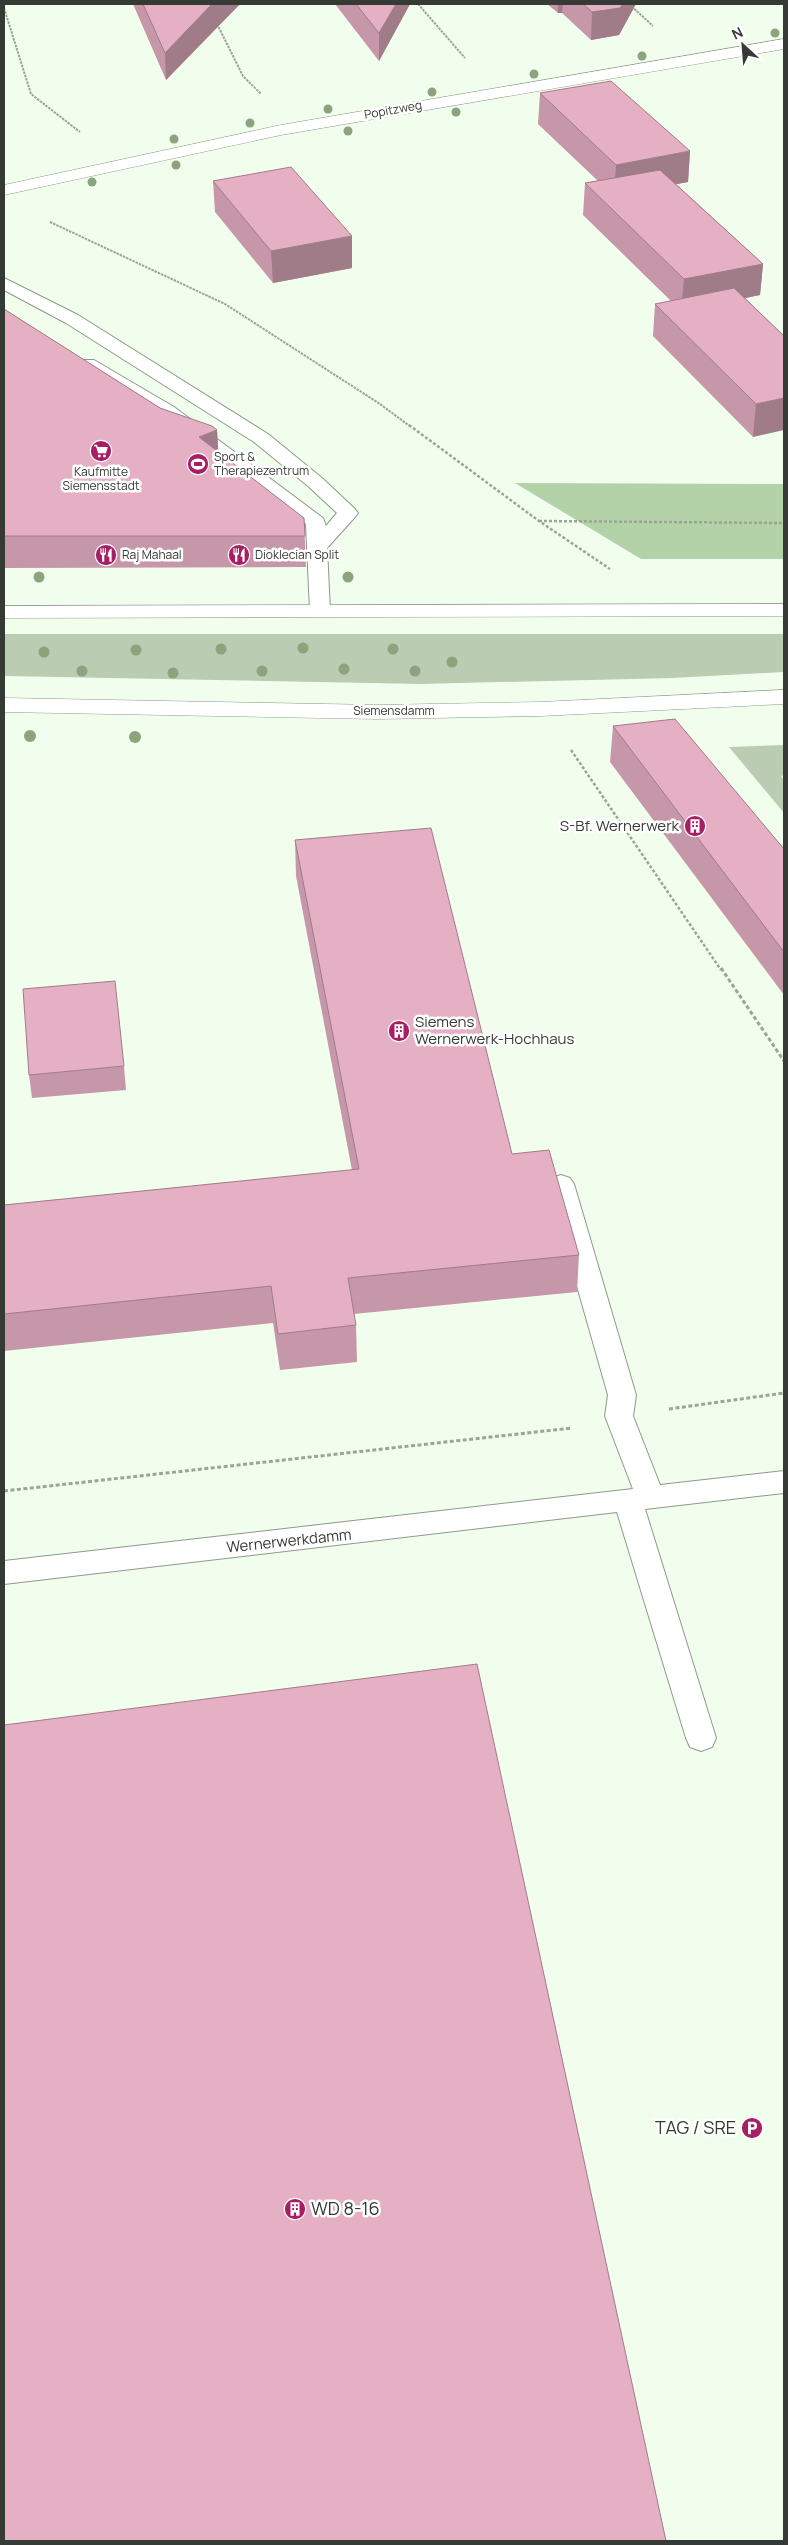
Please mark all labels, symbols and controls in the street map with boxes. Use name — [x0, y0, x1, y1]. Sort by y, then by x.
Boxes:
north arrow — [718, 20, 768, 70]
text: N — [728, 22, 746, 44]
street label: Popitzweg — [363, 96, 423, 123]
supermarket icon: Kaufmitte Siemensstadt — [89, 439, 113, 463]
place label: Sport & Therapiezentrum — [214, 448, 309, 479]
sports icon: Sport & Therapiezentrum — [186, 452, 210, 476]
place label: Kaufmitte Siemensstadt — [62, 463, 140, 494]
restaurant icon: Raj Mahaal — [94, 543, 118, 567]
restaurant icon: Dioklecian Split — [227, 543, 251, 567]
place label: Raj Mahaal — [122, 546, 182, 563]
place label: Dioklecian Split — [255, 546, 339, 563]
street label: Siemensdamm — [353, 702, 435, 719]
building icon: S-Bf. Wernerwerk — [683, 814, 707, 838]
place label: S-Bf. Wernerwerk — [560, 815, 680, 836]
place label: Siemens Wernerwerk-Hochhaus — [415, 1011, 575, 1049]
building icon: Siemens Wernerwerk-Hochhaus — [387, 1019, 411, 1043]
street label: Wernerwerkdamm — [225, 1523, 353, 1558]
place label: TAG / SRE — [655, 2115, 736, 2139]
parking icon: TAG / SRE — [740, 2116, 764, 2140]
place label: WD 8-16 — [311, 2196, 380, 2220]
building icon: WD 8-16 — [283, 2197, 307, 2221]

